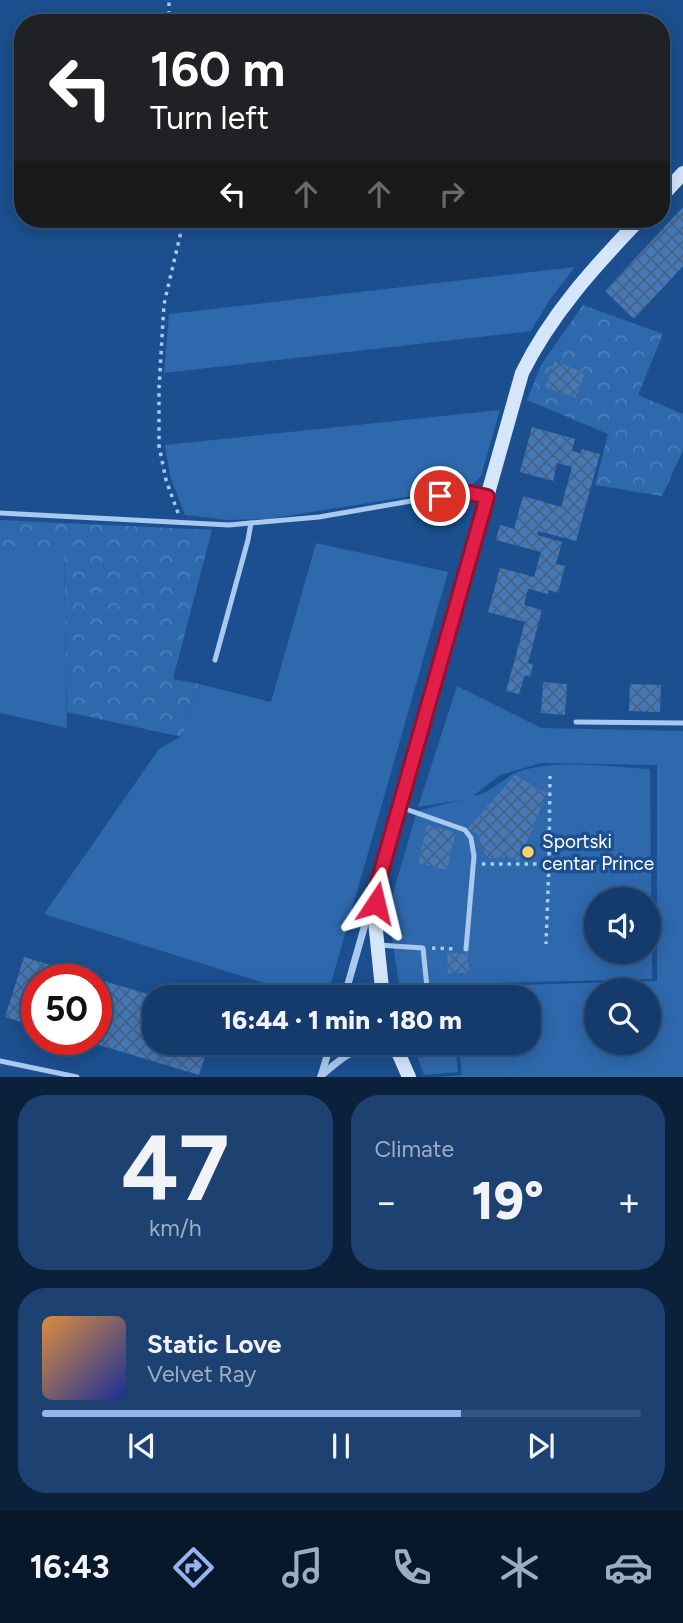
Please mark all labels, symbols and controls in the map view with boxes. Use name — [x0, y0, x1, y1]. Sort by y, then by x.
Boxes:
text: 160 m — [150, 39, 285, 98]
icon: left — [35, 42, 126, 133]
text: Turn left — [150, 99, 269, 137]
icon: left — [214, 175, 252, 213]
icon: ahead — [287, 175, 325, 213]
icon: ahead — [360, 175, 398, 213]
icon: right — [433, 175, 471, 213]
pin — [410, 466, 470, 526]
icon: arrive — [421, 477, 459, 515]
place label: Sportski centar Prince — [542, 830, 654, 875]
marker: Sportski centar Prince — [520, 844, 536, 860]
position arrow — [339, 866, 413, 940]
map controls — [584, 887, 661, 1055]
button: sound — [584, 887, 661, 964]
speed limit sign: 50 — [21, 964, 112, 1055]
button: search — [584, 978, 661, 1055]
text: 16:44 · 1 min · 180 m — [221, 1004, 462, 1036]
text: 47 — [121, 1114, 229, 1223]
text: Climate — [375, 1135, 454, 1163]
text: 19° — [471, 1170, 544, 1232]
text: − — [375, 1179, 398, 1225]
text: + — [617, 1179, 641, 1225]
text: km/h — [149, 1214, 202, 1242]
text: Static Love — [147, 1328, 281, 1360]
text: Velvet Ray — [147, 1360, 256, 1388]
icon: previous — [123, 1427, 161, 1465]
icon: pause — [322, 1427, 360, 1465]
icon: next — [522, 1427, 560, 1465]
icon: directions — [169, 1543, 218, 1592]
icon: music — [278, 1543, 327, 1592]
icon: phone — [387, 1543, 436, 1592]
icon: climate — [495, 1543, 544, 1592]
icon: car — [604, 1543, 653, 1592]
text: 16:43 — [30, 1548, 110, 1586]

